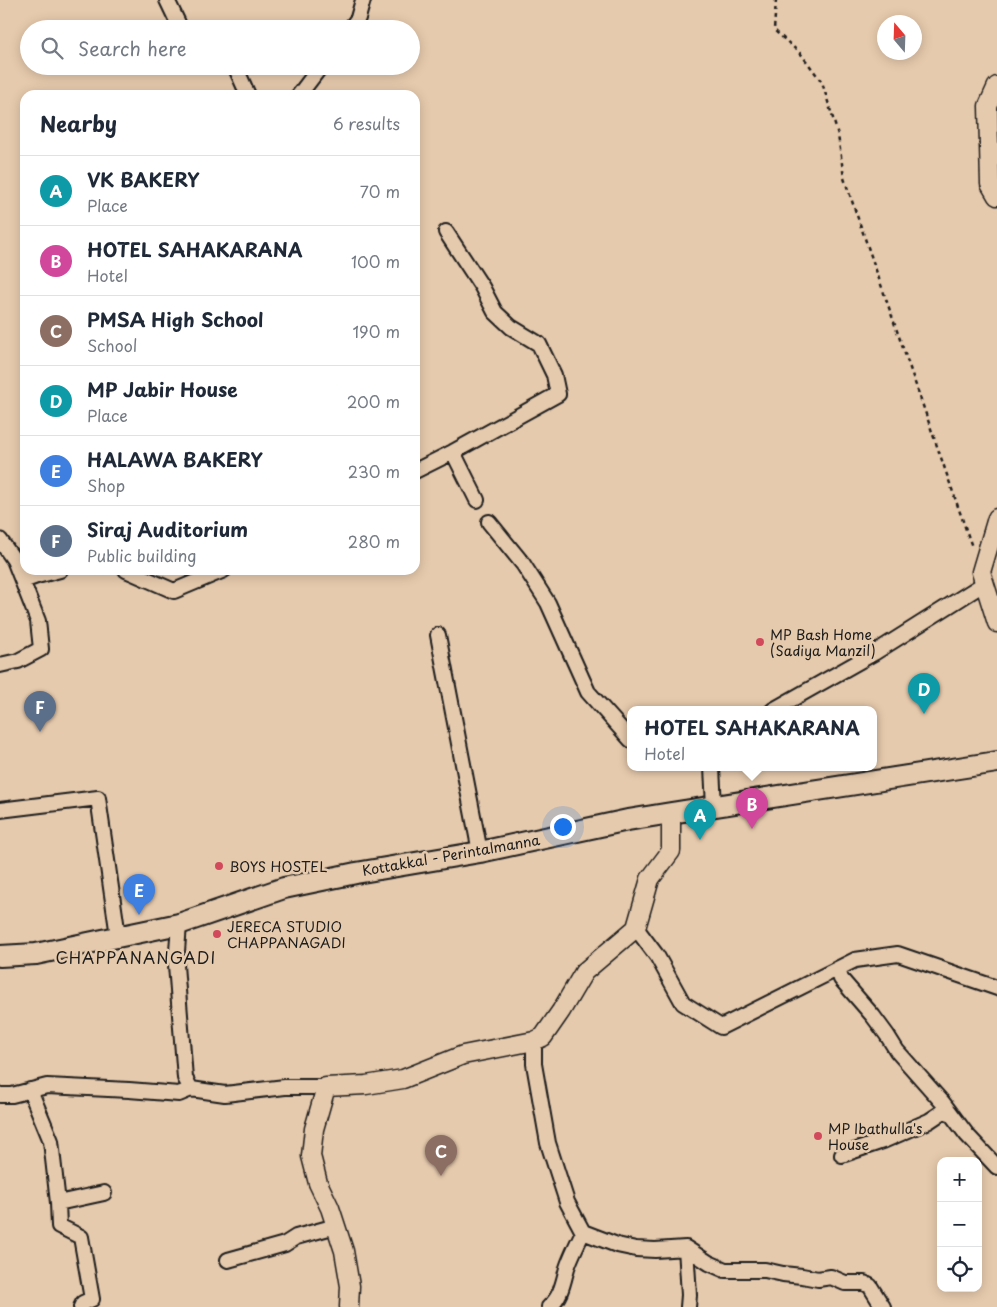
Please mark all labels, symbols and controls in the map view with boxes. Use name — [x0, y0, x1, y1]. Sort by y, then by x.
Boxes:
north arrow — [877, 15, 922, 60]
search box — [20, 20, 420, 75]
icon: search — [38, 34, 66, 62]
text: Search here — [78, 34, 187, 62]
text: Nearby — [40, 107, 117, 139]
text: 6 results — [333, 111, 400, 135]
text: VK BAKERY — [87, 165, 199, 193]
text: A — [50, 179, 62, 203]
text: 70 m — [360, 179, 400, 203]
text: Place — [87, 193, 128, 217]
text: HOTEL SAHAKARANA — [87, 235, 303, 263]
text: B — [51, 249, 61, 273]
text: 100 m — [351, 249, 400, 273]
text: Hotel — [87, 263, 128, 287]
text: PMSA High School — [87, 305, 263, 333]
text: C — [50, 319, 62, 343]
text: 190 m — [352, 319, 400, 343]
text: School — [87, 333, 137, 357]
text: MP Jabir House — [87, 375, 238, 403]
text: D — [50, 389, 62, 413]
text: 200 m — [347, 389, 400, 413]
text: Place — [87, 403, 128, 427]
text: HALAWA BAKERY — [87, 445, 263, 473]
text: E — [51, 459, 61, 483]
text: 230 m — [348, 459, 400, 483]
text: Shop — [87, 473, 125, 497]
text: Siraj Auditorium — [87, 515, 248, 543]
text: F — [51, 529, 61, 553]
text: 280 m — [348, 529, 400, 553]
text: Public building — [87, 543, 197, 567]
place label: MP Bash Home (Sadiya Manzil) — [770, 624, 876, 661]
marker: MP Bash Home (Sadiya Manzil) — [754, 636, 766, 648]
pin: D — [908, 673, 940, 714]
pin: F — [24, 691, 56, 732]
popup — [627, 706, 877, 771]
text: HOTEL SAHAKARANA — [644, 713, 860, 741]
text: Hotel — [644, 741, 685, 765]
pin: B — [736, 788, 768, 829]
pin: A — [684, 799, 716, 840]
your location — [550, 814, 576, 840]
street label: Kottakkal - Perintalmanna — [360, 829, 542, 881]
place label: BOYS HOSTEL — [229, 856, 327, 877]
marker: BOYS HOSTEL — [213, 860, 225, 872]
pin: E — [123, 874, 155, 915]
place label: JERECA STUDIO CHAPPANAGADI — [227, 916, 346, 953]
marker: JERECA STUDIO CHAPPANAGADI — [211, 928, 223, 940]
district label: CHAPPANANGADI — [56, 945, 216, 969]
place label: MP Ibathulla's House — [828, 1118, 922, 1155]
marker: MP Ibathulla's House — [812, 1130, 824, 1142]
pin: C — [425, 1135, 457, 1176]
map controls — [937, 1157, 982, 1292]
button: + — [937, 1157, 982, 1202]
button: − — [937, 1202, 982, 1247]
button: locate — [937, 1247, 982, 1292]

